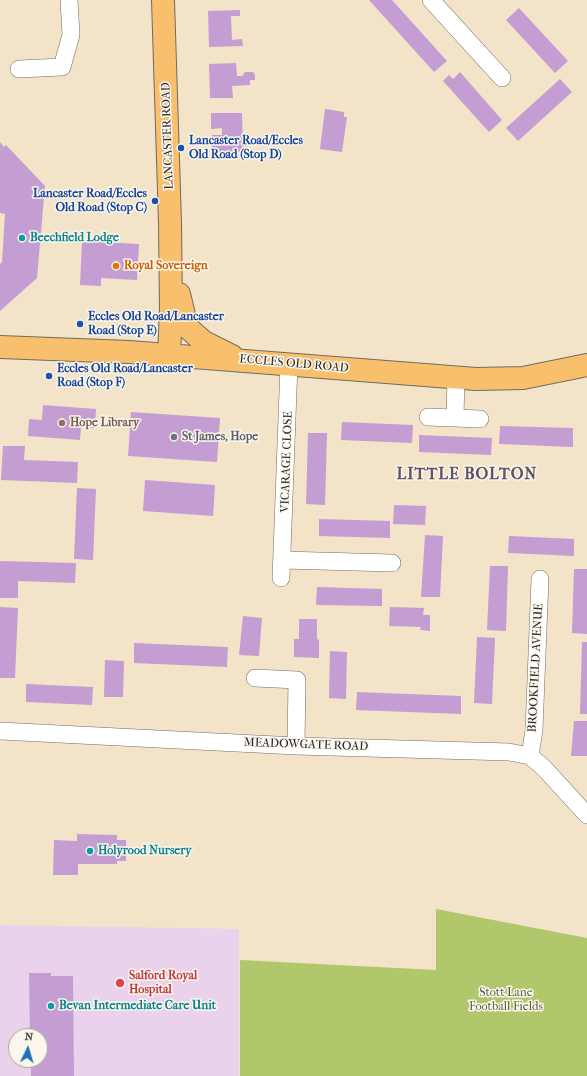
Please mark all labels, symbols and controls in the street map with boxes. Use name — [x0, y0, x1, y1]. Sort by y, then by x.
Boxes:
street label: LANCASTER ROAD — [159, 82, 177, 190]
place label: Lancaster Road/Eccles Old Road (Stop D) — [189, 134, 303, 162]
marker: Lancaster Road/Eccles Old Road (Stop D) — [176, 143, 186, 153]
place label: Lancaster Road/Eccles Old Road (Stop C) — [33, 187, 147, 215]
marker: Lancaster Road/Eccles Old Road (Stop C) — [150, 196, 160, 206]
place label: Beechfield Lodge — [30, 231, 119, 245]
marker: Beechfield Lodge — [17, 233, 27, 243]
place label: Royal Sovereign — [124, 259, 208, 273]
marker: Royal Sovereign — [111, 261, 121, 271]
place label: Eccles Old Road/Lancaster Road (Stop E) — [88, 310, 224, 338]
marker: Eccles Old Road/Lancaster Road (Stop E) — [75, 319, 85, 329]
street label: ECCLES OLD ROAD — [239, 352, 349, 376]
place label: Eccles Old Road/Lancaster Road (Stop F) — [57, 362, 193, 390]
marker: Eccles Old Road/Lancaster Road (Stop F) — [44, 371, 54, 381]
street label: VICARAGE CLOSE — [278, 411, 296, 513]
place label: Hope Library — [70, 416, 139, 430]
marker: Hope Library — [57, 418, 67, 428]
place label: St James, Hope — [182, 430, 258, 444]
marker: St James, Hope — [169, 432, 179, 442]
district label: LITTLE BOLTON — [397, 465, 537, 485]
street label: BROOKFIELD AVENUE — [525, 603, 547, 733]
street label: MEADOWGATE ROAD — [244, 736, 368, 754]
place label: Holyrood Nursery — [98, 844, 192, 858]
marker: Holyrood Nursery — [85, 846, 95, 856]
place label: Salford Royal Hospital — [129, 969, 197, 997]
marker: Salford Royal Hospital — [114, 977, 126, 989]
park label: Stott Lane Football Fields — [469, 986, 543, 1014]
place label: Bevan Intermediate Care Unit — [59, 999, 216, 1013]
marker: Bevan Intermediate Care Unit — [46, 1001, 56, 1011]
north arrow — [8, 1028, 48, 1068]
text: N — [24, 1030, 34, 1043]

